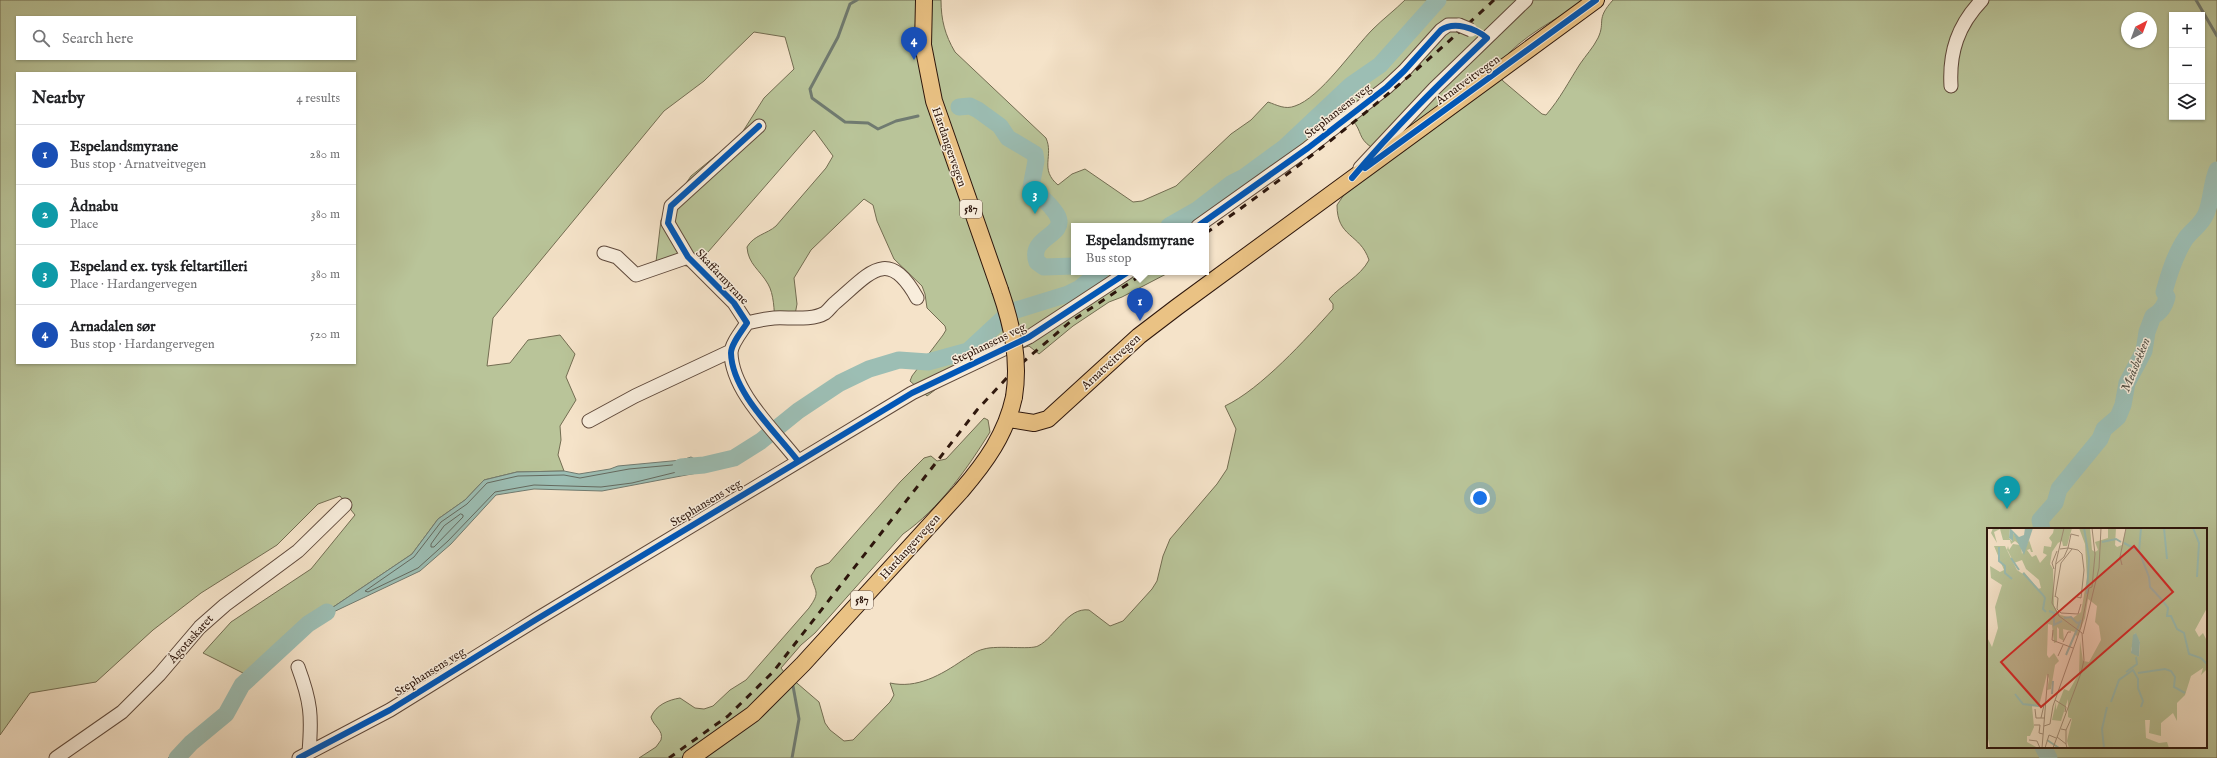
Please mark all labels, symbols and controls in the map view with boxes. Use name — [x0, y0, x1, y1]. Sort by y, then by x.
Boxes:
north arrow — [2121, 12, 2157, 48]
map controls — [2169, 12, 2205, 120]
button: + — [2169, 12, 2205, 48]
search box — [16, 16, 356, 60]
icon: search — [30, 27, 52, 49]
pin: 4 — [901, 27, 927, 60]
text: Search here — [62, 29, 133, 48]
button: − — [2169, 48, 2205, 84]
street label: Arnatveitvegen — [1432, 51, 1503, 109]
street label: Stephansens veg — [1302, 80, 1375, 142]
button: layers — [2169, 84, 2205, 120]
text: Nearby — [32, 88, 85, 109]
text: 4 results — [296, 90, 340, 107]
street label: Hardangervegen — [928, 105, 970, 189]
text: Espelandsmyrane — [70, 137, 178, 156]
text: 1 — [43, 146, 47, 163]
text: 280 m — [310, 146, 340, 163]
text: Bus stop · Arnatveitvegen — [70, 156, 206, 173]
pin: 3 — [1022, 181, 1048, 214]
text: Ådnabu — [70, 197, 118, 216]
road number: 587 — [960, 200, 982, 218]
text: 2 — [42, 206, 48, 223]
text: 380 m — [311, 206, 340, 223]
text: Place — [70, 216, 98, 233]
popup — [1071, 223, 1209, 275]
text: Espelandsmyrane — [1086, 231, 1194, 250]
street label: Skaffarmyrane — [692, 246, 752, 308]
text: Bus stop — [1086, 250, 1132, 267]
text: Espeland ex. tysk feltartilleri — [70, 257, 248, 276]
text: 3 — [43, 266, 47, 283]
text: 380 m — [311, 266, 340, 283]
text: Place · Hardangervegen — [70, 276, 197, 293]
pin: 1 — [1127, 288, 1153, 321]
text: Arnadalen sør — [70, 317, 156, 336]
street label: Stephansens veg — [950, 319, 1029, 369]
text: 4 — [42, 326, 48, 343]
text: 520 m — [310, 326, 340, 343]
street label: Arnatveitvegen — [1078, 330, 1144, 394]
water label: Meåsbekken — [2117, 335, 2155, 395]
text: Bus stop · Hardangervegen — [70, 336, 215, 353]
street label: Stephansens veg — [668, 476, 745, 531]
pin: 2 — [1994, 476, 2020, 509]
your location — [1470, 488, 1490, 508]
street label: Hardangervegen — [876, 511, 944, 583]
inset map — [1987, 528, 2207, 748]
road number: 587 — [851, 591, 873, 609]
street label: Ågotaskaret — [164, 611, 217, 667]
street label: Stephansens veg — [392, 644, 469, 701]

